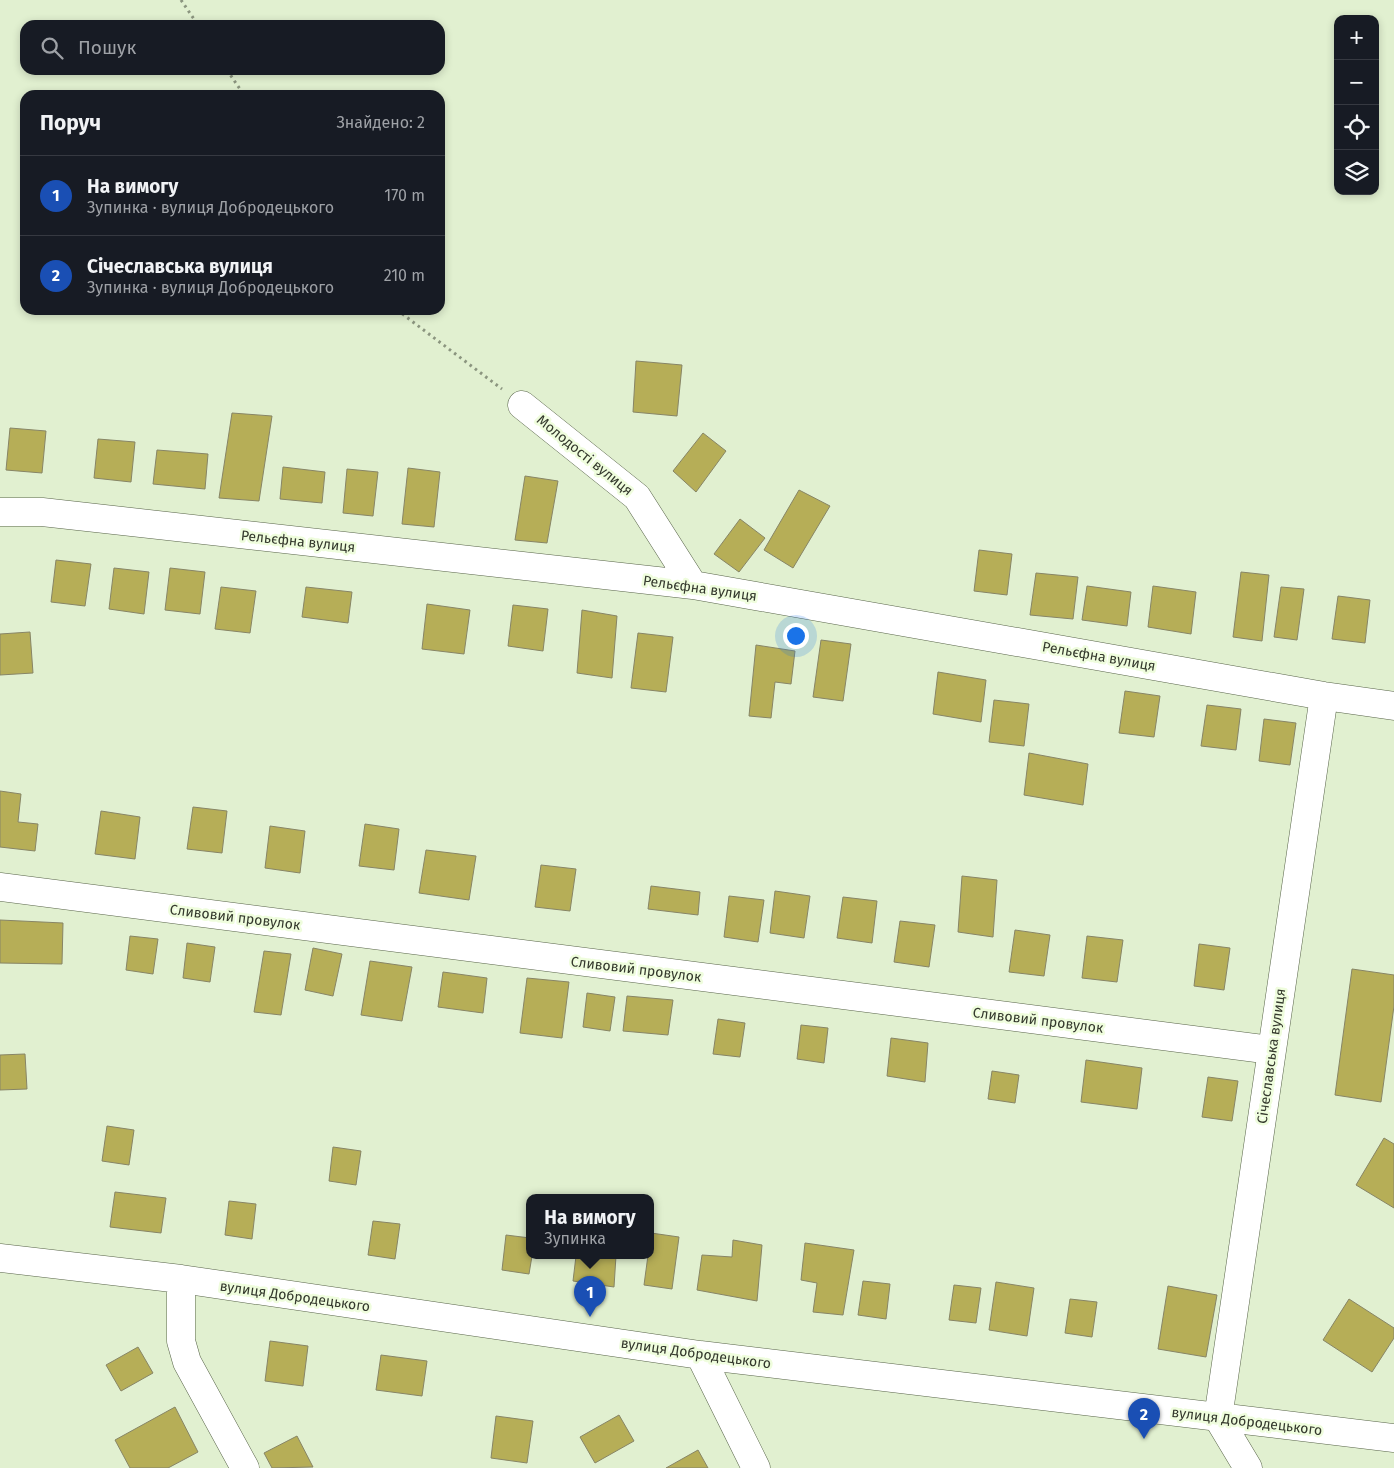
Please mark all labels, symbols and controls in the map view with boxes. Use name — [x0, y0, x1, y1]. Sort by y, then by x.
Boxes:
map controls — [1334, 15, 1379, 195]
button: + — [1334, 15, 1379, 60]
search box — [20, 20, 445, 75]
icon: search — [38, 34, 66, 62]
text: Пошук — [78, 36, 136, 59]
button: − — [1334, 60, 1379, 105]
button: locate — [1334, 105, 1379, 150]
text: Поруч — [40, 110, 101, 136]
text: Знайдено: 2 — [336, 113, 425, 132]
button: layers — [1334, 150, 1379, 195]
text: На вимогу — [87, 175, 178, 198]
text: 1 — [52, 186, 60, 205]
text: 170 m — [384, 186, 425, 205]
text: Зупинка · вулиця Добродецького — [87, 198, 334, 217]
text: Січеславська вулиця — [87, 255, 273, 278]
text: 2 — [52, 266, 60, 285]
text: 210 m — [384, 266, 425, 285]
text: Зупинка · вулиця Добродецького — [87, 278, 334, 297]
street label: Молодості вулиця — [533, 412, 636, 499]
street label: Рельєфна вулиця — [240, 527, 356, 556]
street label: Рельєфна вулиця — [642, 572, 758, 605]
your location — [783, 623, 809, 649]
street label: Рельєфна вулиця — [1041, 638, 1157, 675]
street label: Сливовий провулок — [169, 901, 302, 934]
street label: Сливовий провулок — [570, 953, 703, 986]
street label: Січеславська вулиця — [1254, 987, 1289, 1125]
street label: Сливовий провулок — [972, 1004, 1105, 1037]
popup — [526, 1194, 654, 1259]
text: На вимогу — [544, 1206, 636, 1229]
text: Зупинка — [544, 1229, 606, 1248]
pin: 1 — [574, 1276, 606, 1317]
street label: вулиця Добродецького — [219, 1278, 371, 1315]
street label: вулиця Добродецького — [620, 1335, 772, 1372]
pin: 2 — [1128, 1398, 1160, 1439]
street label: вулиця Добродецького — [1171, 1404, 1323, 1439]

